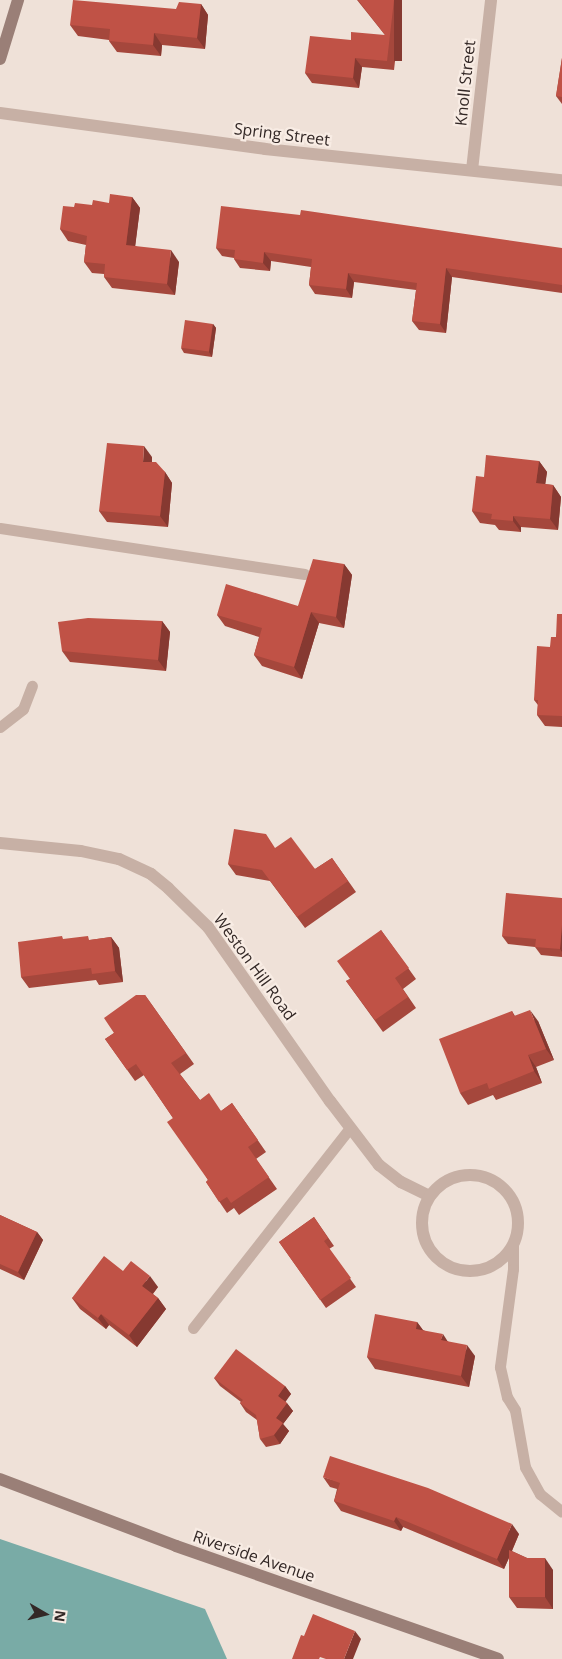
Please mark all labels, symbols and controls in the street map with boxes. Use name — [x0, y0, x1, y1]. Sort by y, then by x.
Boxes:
street label: Knoll Street — [451, 39, 479, 127]
street label: Spring Street — [233, 119, 331, 149]
street label: Weston Hill Road — [210, 910, 300, 1024]
street label: Riverside Avenue — [190, 1526, 318, 1586]
north arrow — [20, 1589, 70, 1639]
text: N — [50, 1609, 71, 1623]

